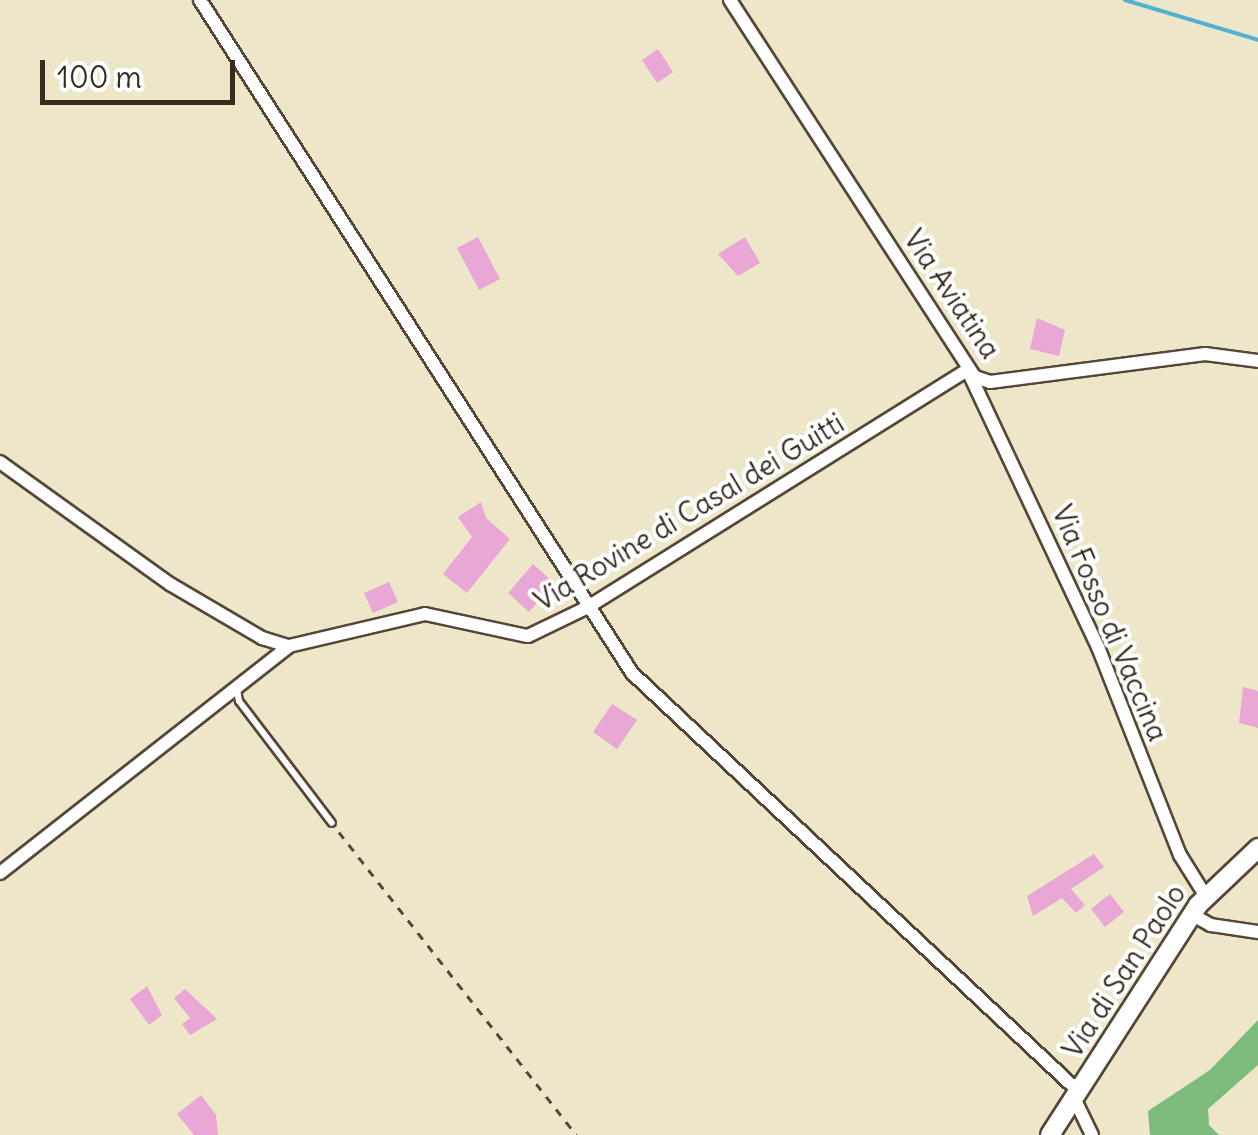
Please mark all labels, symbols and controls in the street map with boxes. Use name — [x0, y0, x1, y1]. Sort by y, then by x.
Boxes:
scale bar — [45, 40, 240, 102]
text: 100 m — [57, 58, 142, 96]
street label: Via Aviatina — [897, 223, 1007, 365]
street label: Via Rovine di Casal dei Guitti — [528, 406, 850, 618]
street label: Via Fosso di Vaccina — [1045, 500, 1175, 746]
street label: Via di San Paolo — [1055, 878, 1193, 1064]

